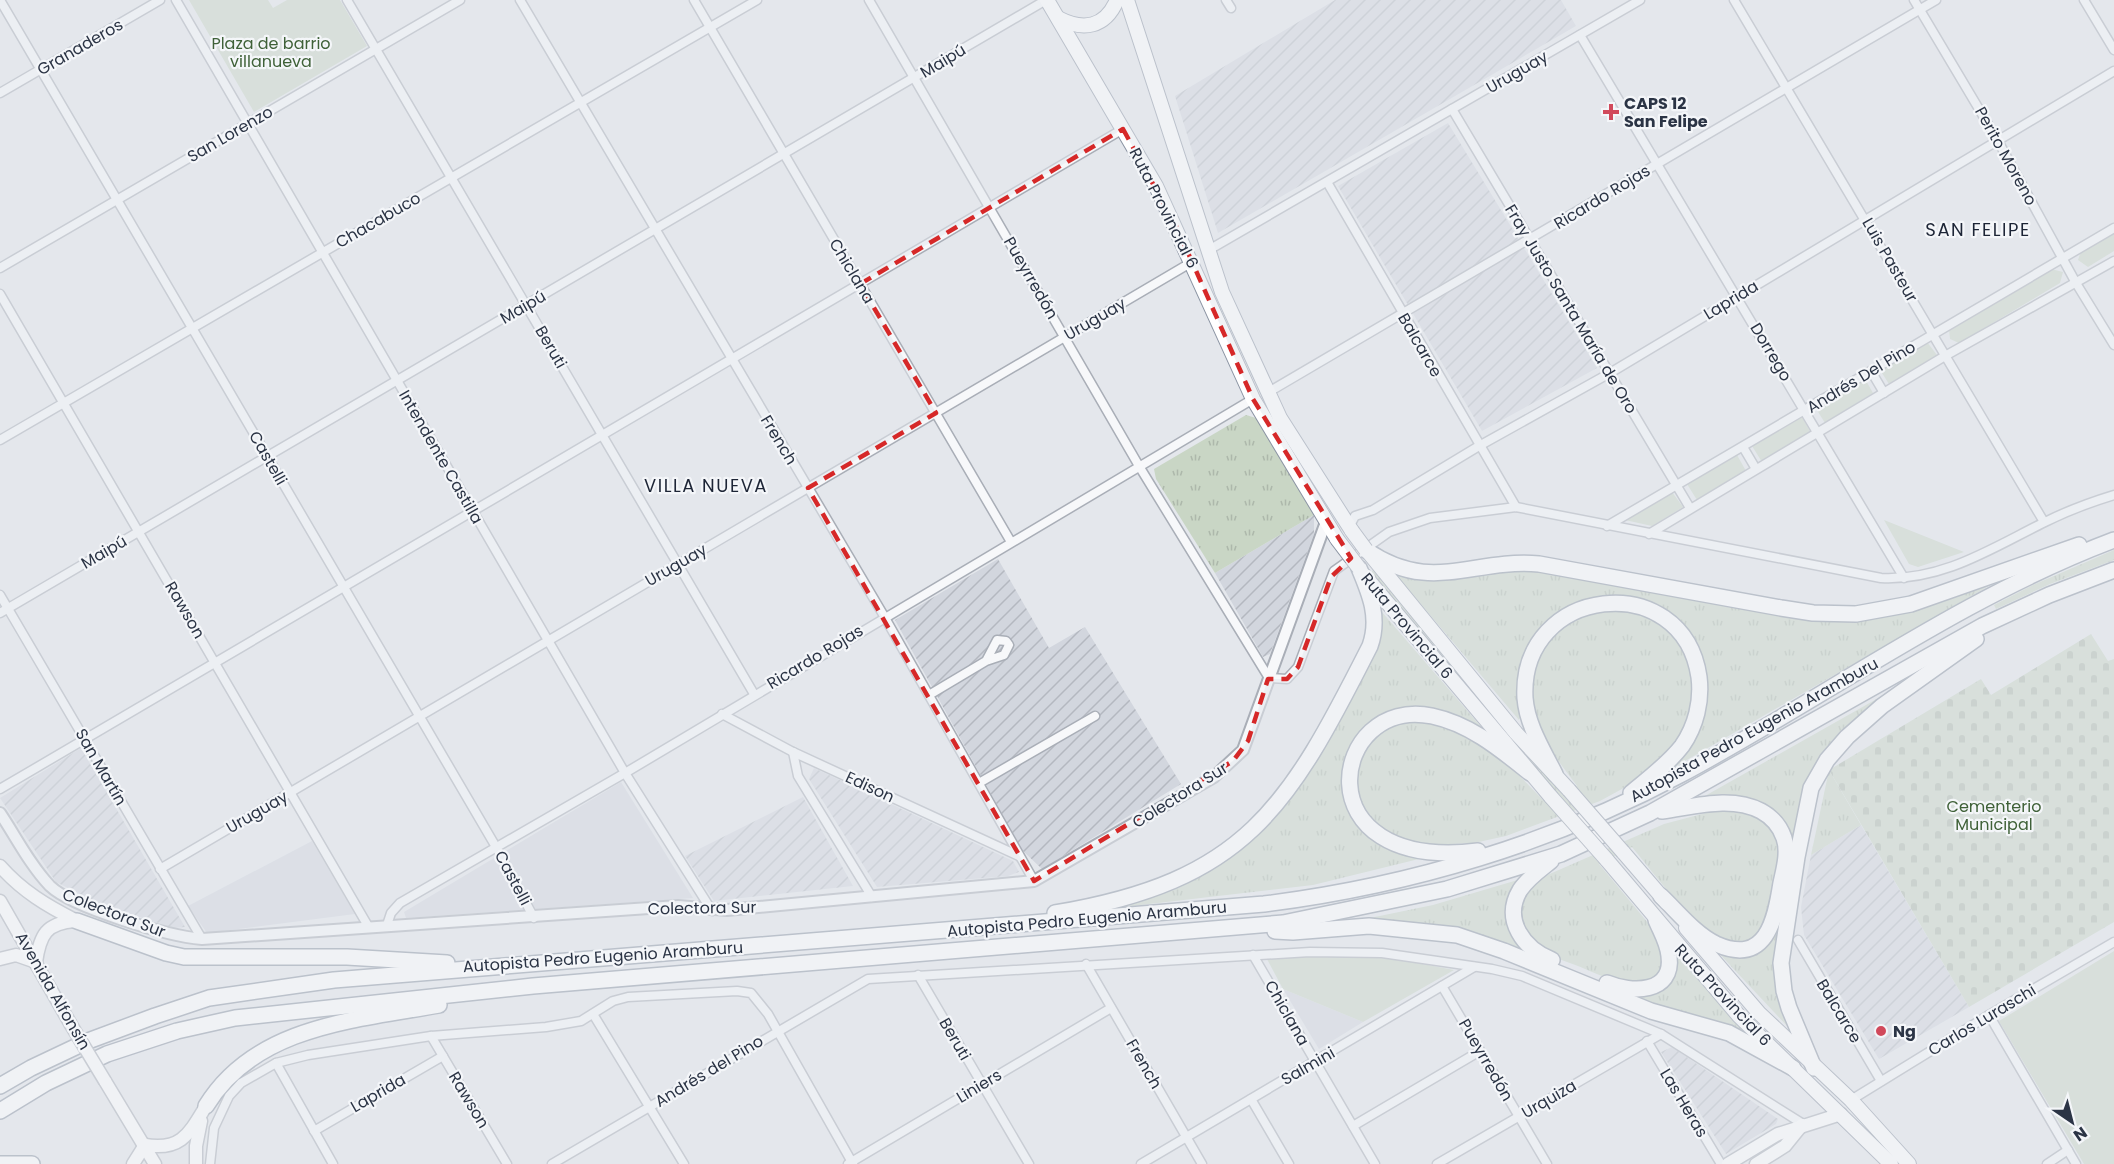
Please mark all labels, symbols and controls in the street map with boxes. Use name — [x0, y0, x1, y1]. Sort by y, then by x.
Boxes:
street label: Granaderos — [33, 13, 127, 81]
park label: Plaza de barrio villanueva — [211, 32, 331, 73]
street label: Maipú — [916, 38, 970, 84]
street label: Uruguay — [1482, 45, 1552, 99]
place label: CAPS 12 San Felipe — [1624, 92, 1708, 133]
street label: San Lorenzo — [183, 100, 277, 168]
street label: Perito Moreno — [1969, 102, 2043, 210]
marker: CAPS 12 San Felipe — [1602, 103, 1620, 121]
street label: Ruta Provincial 6 — [1124, 144, 1204, 272]
street label: Ricardo Rojas — [1550, 159, 1654, 235]
street label: Chacabuco — [331, 186, 425, 254]
street label: Fray Justo Santa María de Oro — [1499, 200, 1643, 418]
street label: Luis Pasteur — [1857, 213, 1923, 307]
district label: SAN FELIPE — [1925, 217, 2031, 242]
street label: Pueyrredón — [998, 233, 1064, 323]
street label: Chiclana — [824, 234, 880, 308]
street label: Laprida — [1699, 275, 1763, 325]
street label: Maipú — [496, 285, 550, 329]
street label: Uruguay — [1060, 292, 1130, 346]
street label: Balcarce — [1392, 309, 1448, 381]
street label: Dorrego — [1745, 318, 1797, 386]
street label: Beruti — [530, 321, 572, 373]
street label: Andrés Del Pino — [1802, 335, 1920, 419]
street label: Intendente Castilla — [393, 386, 489, 528]
street label: French — [755, 411, 803, 469]
street label: Castelli — [243, 427, 293, 489]
district label: VILLA NUEVA — [644, 473, 768, 498]
street label: Maipú — [77, 530, 131, 574]
street label: Uruguay — [641, 538, 711, 592]
street label: Ruta Provincial 6 — [1356, 568, 1458, 684]
street label: Rawson — [159, 577, 211, 643]
street label: Ricardo Rojas — [763, 619, 867, 695]
street label: Autopista Pedro Eugenio Aramburu — [1626, 652, 1882, 808]
street label: San Martín — [70, 724, 132, 810]
street label: Colectora Sur — [1128, 756, 1232, 834]
street label: Edison — [842, 766, 898, 808]
street label: Uruguay — [222, 785, 292, 839]
park label: Cementerio Municipal — [1947, 795, 2041, 836]
street label: Castelli — [489, 847, 537, 909]
street label: Colectora Sur — [59, 883, 169, 943]
street label: Autopista Pedro Eugenio Aramburu — [946, 895, 1228, 943]
street label: Colectora Sur — [647, 896, 757, 920]
street label: Avenida Alfonsín — [10, 928, 96, 1054]
street label: Autopista Pedro Eugenio Aramburu — [462, 936, 744, 978]
street label: Ruta Provincial 6 — [1669, 939, 1777, 1051]
street label: Balcarce — [1811, 975, 1867, 1047]
street label: Chiclana — [1259, 976, 1315, 1050]
street label: Carlos Luraschi — [1924, 979, 2040, 1061]
street label: Beruti — [934, 1013, 976, 1065]
street label: Pueyrredón — [1453, 1015, 1519, 1105]
place label: Ng — [1893, 1020, 1916, 1043]
marker: Ng — [1874, 1024, 1888, 1038]
street label: Andrés del Pino — [650, 1029, 768, 1113]
street label: French — [1121, 1035, 1167, 1093]
street label: Salmini — [1277, 1041, 1339, 1091]
street label: Liniers — [952, 1063, 1006, 1109]
street label: Las Heras — [1654, 1064, 1714, 1142]
street label: Rawson — [443, 1067, 495, 1133]
street label: Laprida — [346, 1068, 410, 1118]
street label: Urquiza — [1517, 1074, 1581, 1124]
north arrow — [2042, 1092, 2102, 1152]
text: N — [2069, 1121, 2092, 1147]

